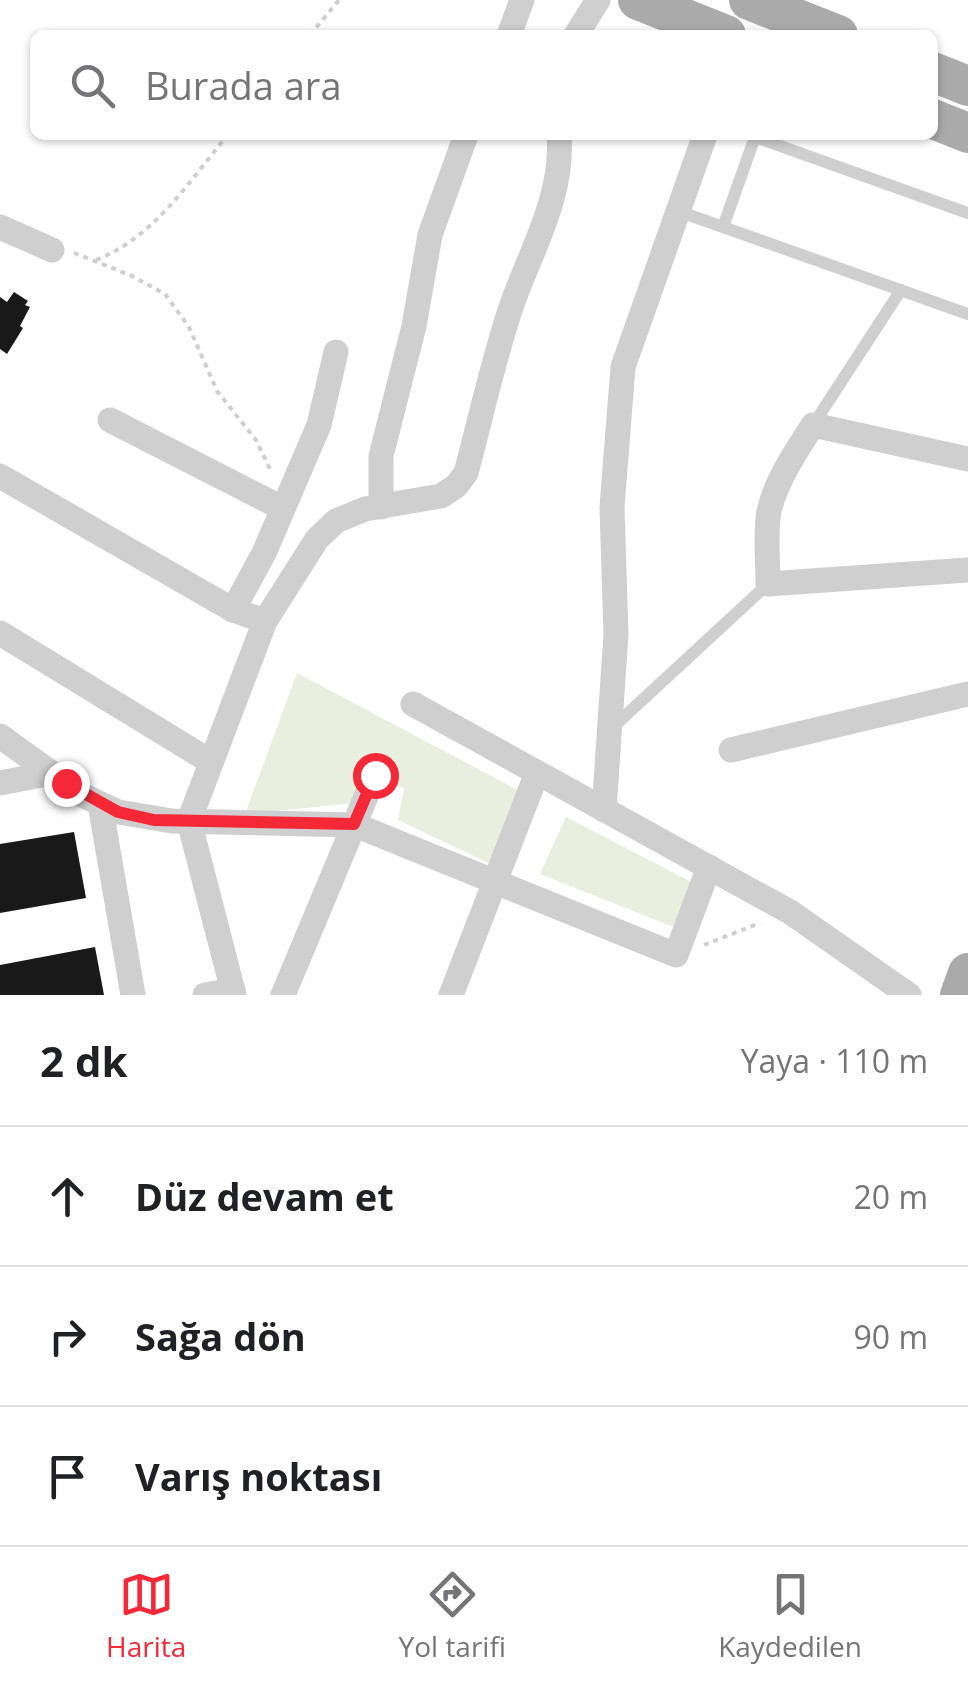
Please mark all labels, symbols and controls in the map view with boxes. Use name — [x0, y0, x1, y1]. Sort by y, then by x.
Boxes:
search box — [30, 30, 938, 140]
icon: search — [65, 58, 120, 113]
text: Burada ara — [145, 59, 342, 111]
route start — [353, 753, 399, 799]
route end — [44, 761, 90, 807]
text: 2 dk — [40, 1032, 128, 1089]
text: Yaya · 110 m — [741, 1039, 928, 1082]
icon: ahead — [40, 1169, 95, 1224]
text: Düz devam et — [135, 1170, 394, 1222]
text: 20 m — [853, 1175, 928, 1218]
icon: right — [40, 1309, 95, 1364]
text: Sağa dön — [135, 1310, 306, 1362]
text: 90 m — [853, 1315, 928, 1358]
icon: arrive — [40, 1449, 95, 1504]
text: Varış noktası — [135, 1450, 382, 1502]
tab: Harita — [106, 1567, 186, 1665]
tab: Yol tarifi — [399, 1567, 506, 1665]
tab: Kaydedilen — [718, 1567, 862, 1665]

